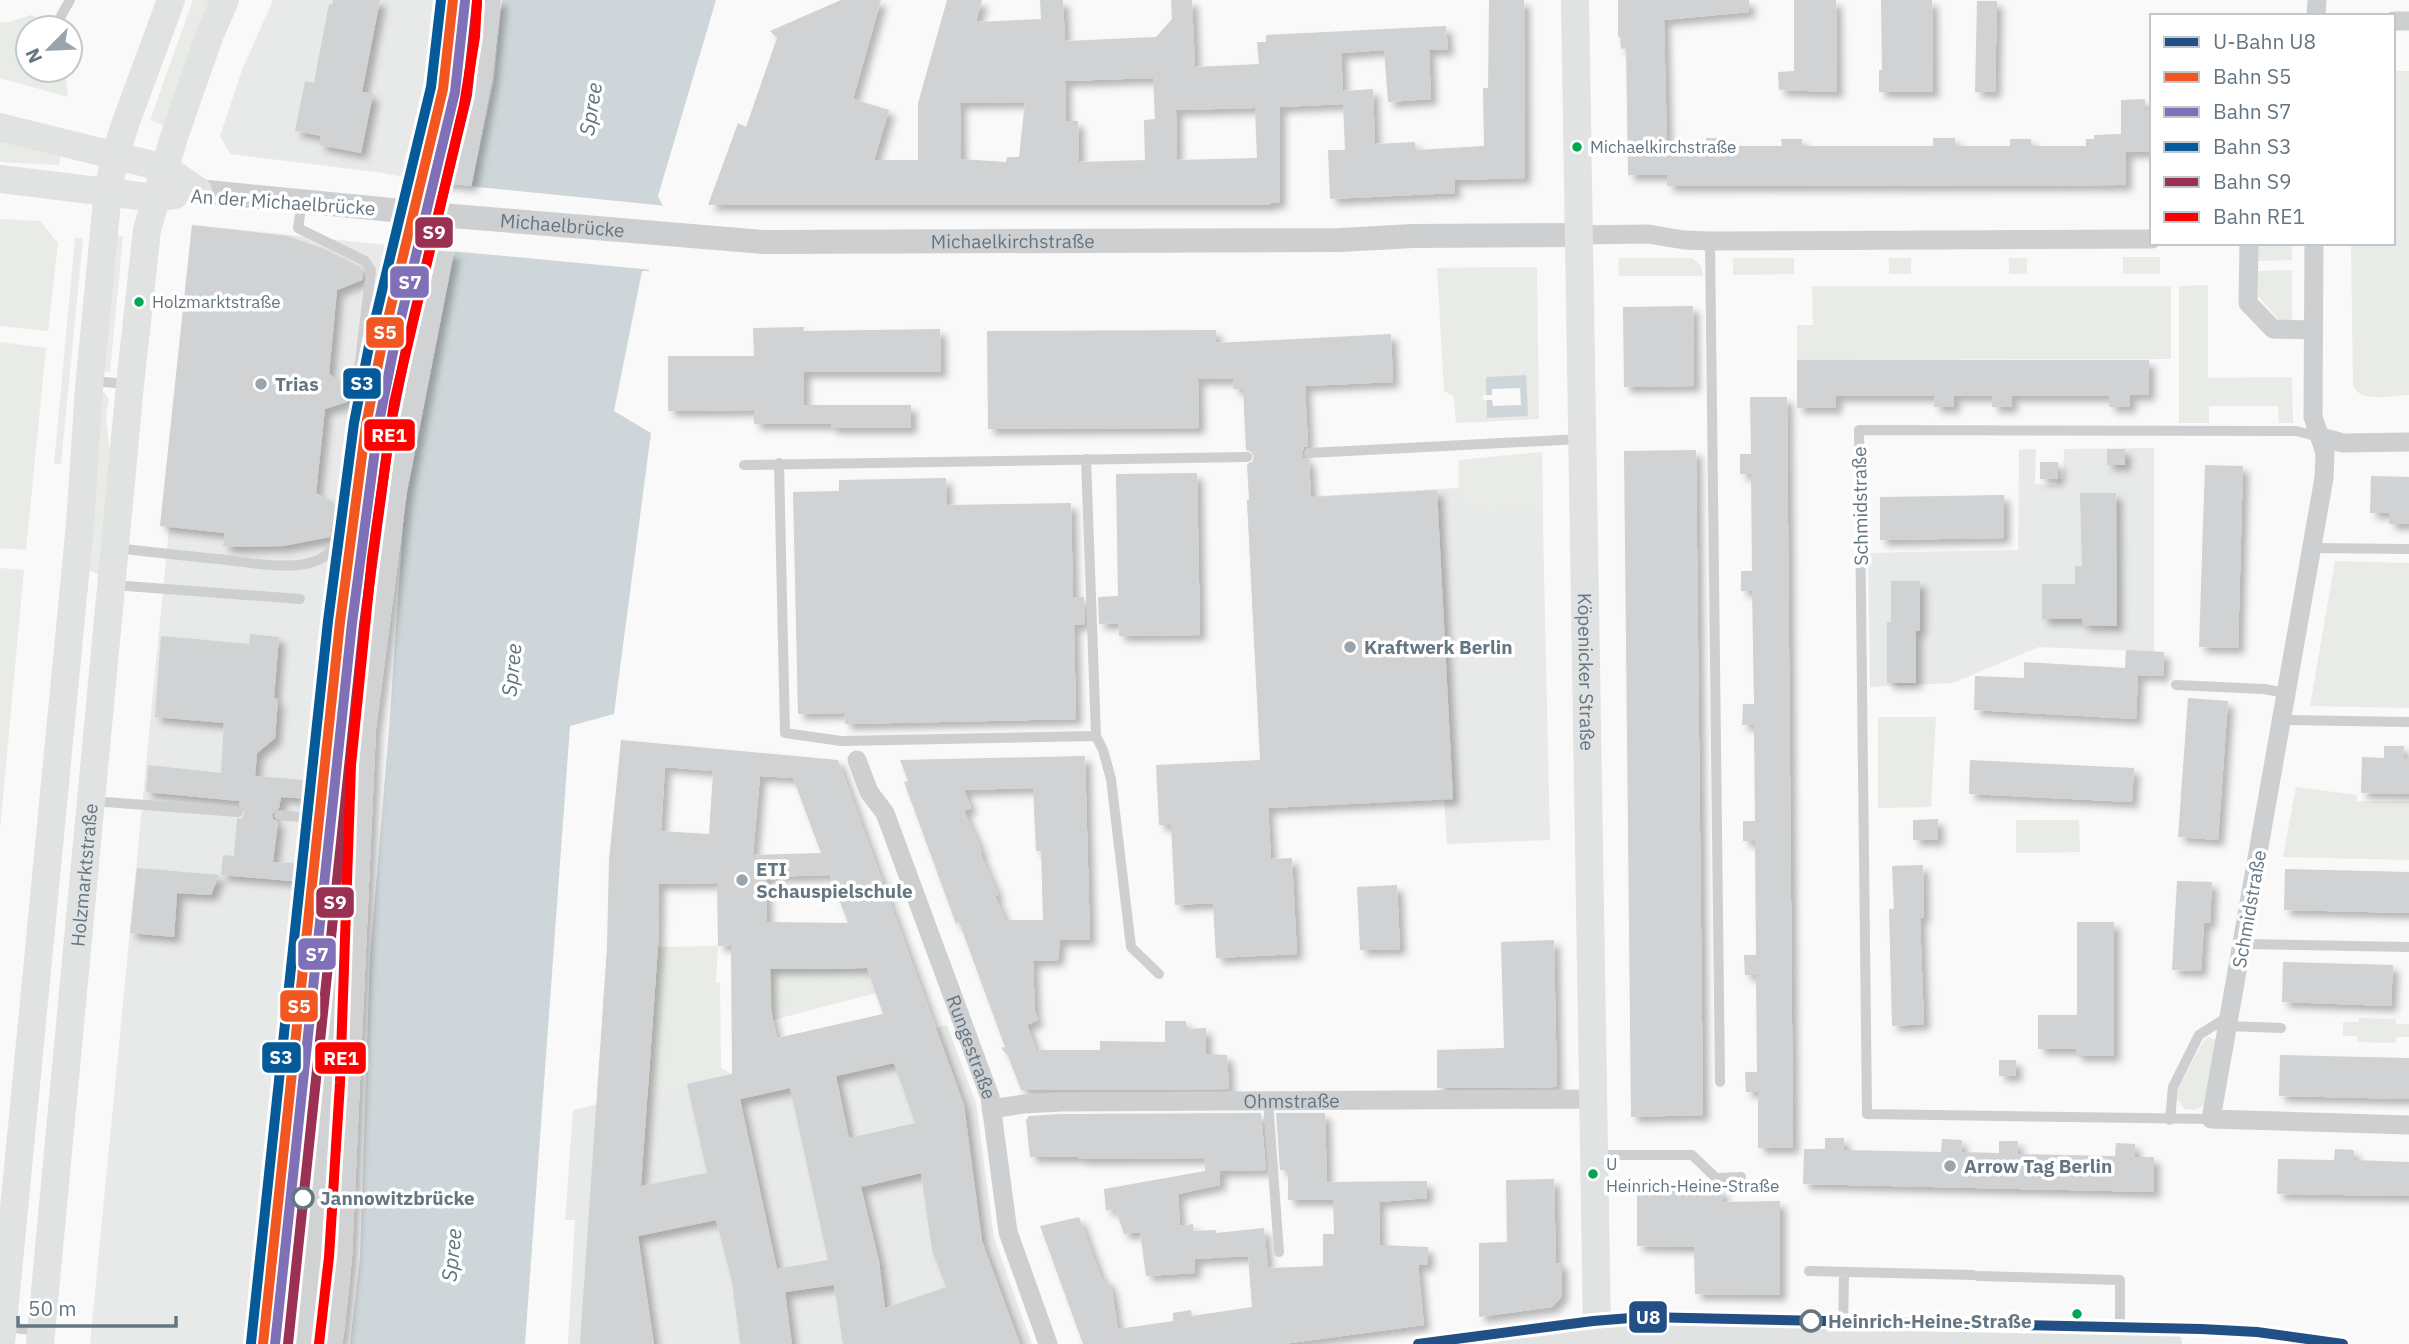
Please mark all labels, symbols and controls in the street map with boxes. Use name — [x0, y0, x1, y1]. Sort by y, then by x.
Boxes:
north arrow — [14, 14, 84, 84]
legend — [2150, 14, 2395, 245]
text: U-Bahn U8 — [2213, 27, 2316, 55]
text: N — [20, 45, 47, 67]
text: Bahn S5 — [2213, 62, 2292, 90]
water label: Spree — [572, 80, 608, 137]
text: Bahn S7 — [2213, 97, 2292, 125]
text: Bahn S3 — [2213, 132, 2292, 160]
place label: Michaelkirchstraße — [1590, 136, 1736, 158]
marker: Michaelkirchstraße — [1570, 140, 1584, 154]
text: Bahn S9 — [2213, 167, 2292, 195]
street label: An der Michaelbrücke — [190, 184, 376, 220]
text: Bahn RE1 — [2213, 202, 2305, 230]
street label: Michaelbrücke — [499, 208, 626, 242]
line badge: S9 — [414, 216, 454, 249]
text: S9 — [422, 220, 446, 244]
street label: Michaelkirchstraße — [931, 229, 1095, 253]
line badge: S7 — [389, 265, 430, 299]
text: S7 — [398, 270, 422, 294]
place label: Holzmarktstraße — [152, 291, 281, 313]
marker: Holzmarktstraße — [132, 295, 146, 309]
line badge: S5 — [365, 316, 405, 349]
text: S5 — [373, 320, 397, 344]
line badge: S3 — [342, 367, 382, 400]
text: S3 — [350, 371, 374, 395]
place label: Trias — [275, 372, 319, 396]
marker: Trias — [253, 376, 269, 392]
line badge: RE1 — [363, 418, 416, 452]
text: RE1 — [371, 423, 407, 447]
street label: Schmidstraße — [1847, 446, 1873, 566]
street label: Köpenicker Straße — [1573, 593, 1599, 751]
place label: Kraftwerk Berlin — [1364, 635, 1513, 659]
marker: Kraftwerk Berlin — [1342, 639, 1358, 655]
water label: Spree — [494, 642, 528, 698]
street label: Holzmarktstraße — [65, 802, 103, 948]
street label: Schmidstraße — [2227, 848, 2271, 970]
place label: ETI Schauspielschule — [756, 857, 913, 903]
marker: ETI Schauspielschule — [734, 872, 750, 888]
line badge: S9 — [315, 886, 355, 919]
text: S9 — [323, 890, 347, 914]
line badge: S7 — [297, 937, 337, 971]
text: S7 — [305, 942, 329, 966]
line badge: S5 — [279, 989, 319, 1023]
street label: Rungestraße — [941, 991, 1002, 1103]
text: S5 — [287, 994, 311, 1018]
line badge: S3 — [261, 1041, 302, 1074]
line badge: RE1 — [314, 1041, 367, 1075]
text: S3 — [269, 1045, 293, 1069]
text: RE1 — [323, 1046, 359, 1070]
street label: Ohmstraße — [1243, 1088, 1340, 1113]
place label: U Heinrich-Heine-Straße — [1606, 1153, 1779, 1197]
place label: Arrow Tag Berlin — [1964, 1154, 2112, 1178]
marker: Arrow Tag Berlin — [1942, 1158, 1958, 1174]
marker: U Heinrich-Heine-Straße — [1586, 1167, 1600, 1181]
place label: Jannowitzbrücke — [320, 1186, 475, 1210]
marker: Jannowitzbrücke — [292, 1187, 314, 1209]
water label: Spree — [434, 1227, 468, 1283]
scale bar — [18, 1284, 175, 1328]
text: 50 m — [28, 1294, 77, 1322]
line badge: U8 — [1628, 1300, 1668, 1334]
text: U8 — [1636, 1305, 1660, 1329]
unlabelled marker — [2070, 1307, 2084, 1321]
place label: Heinrich-Heine-Straße — [1828, 1309, 2032, 1333]
marker: Heinrich-Heine-Straße — [1800, 1310, 1822, 1332]

